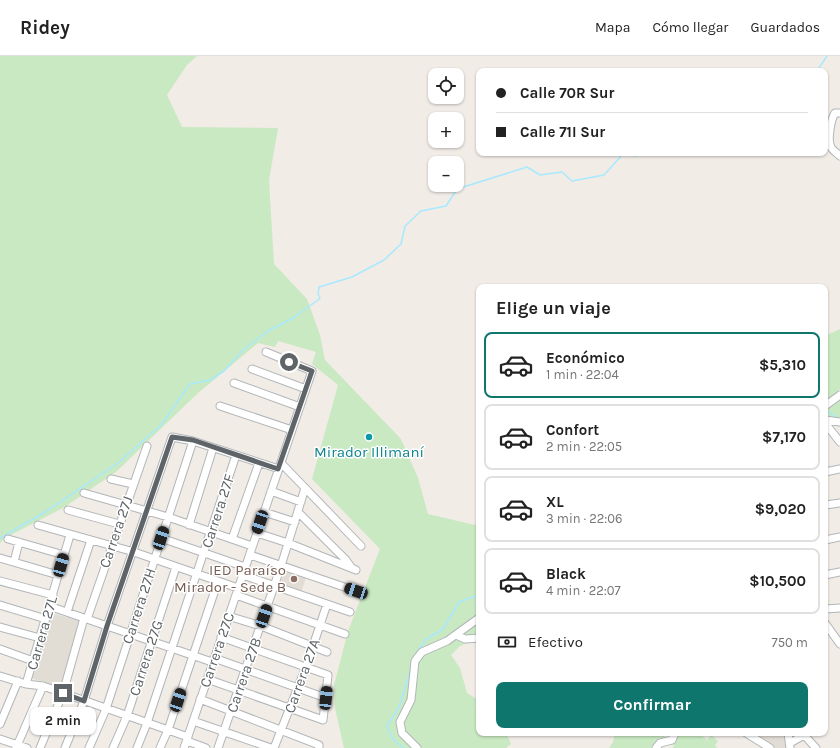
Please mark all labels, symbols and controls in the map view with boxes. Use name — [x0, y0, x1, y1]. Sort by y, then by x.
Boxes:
text: Ridey — [20, 17, 70, 39]
text: Mapa — [595, 19, 630, 36]
text: Cómo llegar — [652, 19, 728, 36]
text: Guardados — [750, 19, 820, 36]
map controls — [428, 68, 464, 192]
button: locate — [428, 68, 464, 104]
text: Calle 70R Sur — [520, 84, 614, 102]
button: + — [428, 112, 464, 148]
text: Calle 71I Sur — [520, 123, 605, 141]
button: − — [428, 156, 464, 192]
text: Elige un viaje — [496, 297, 611, 319]
icon: car — [498, 347, 534, 383]
text: Económico — [546, 349, 625, 367]
route start — [280, 353, 298, 371]
text: $5,310 — [759, 356, 806, 374]
text: 1 min · 22:04 — [546, 367, 619, 382]
icon: car — [498, 419, 534, 455]
text: Confort — [546, 421, 599, 439]
text: $7,170 — [762, 428, 806, 446]
marker: Mirador Illimaní — [364, 432, 374, 442]
text: 2 min · 22:05 — [546, 439, 622, 454]
place label: Mirador Illimaní — [314, 443, 424, 461]
street label: Carrera 27F — [198, 472, 238, 550]
icon: car — [498, 491, 534, 527]
text: XL — [546, 493, 564, 511]
street label: Carrera 27J — [95, 494, 137, 570]
text: $9,020 — [755, 500, 806, 518]
car — [250, 509, 270, 535]
text: 3 min · 22:06 — [546, 511, 622, 526]
car — [152, 525, 170, 551]
car — [52, 552, 70, 578]
place label: IED Paraíso Mirador - Sede B — [174, 561, 286, 596]
icon: car — [498, 563, 534, 599]
text: Black — [546, 565, 586, 583]
street label: Carrera 27H — [118, 566, 160, 646]
text: $10,500 — [749, 572, 806, 590]
marker: IED Paraíso Mirador - Sede B — [289, 574, 299, 584]
car — [343, 581, 369, 601]
text: 4 min · 22:07 — [546, 583, 621, 598]
street label: Carrera 27L — [23, 594, 61, 672]
car — [254, 603, 274, 629]
street label: Carrera 27C — [196, 610, 238, 690]
street label: Carrera 27G — [125, 618, 167, 698]
icon: cash — [496, 631, 518, 653]
text: Efectivo — [528, 633, 583, 651]
street label: Carrera 27B — [223, 635, 265, 715]
text: 750 m — [772, 635, 808, 650]
street label: Carrera 27A — [280, 636, 324, 716]
button: Confirmar — [496, 682, 808, 728]
route end — [54, 684, 72, 702]
car — [319, 685, 333, 711]
car — [169, 687, 187, 713]
callout: 2 min — [30, 707, 96, 735]
text: 2 min — [45, 713, 81, 728]

